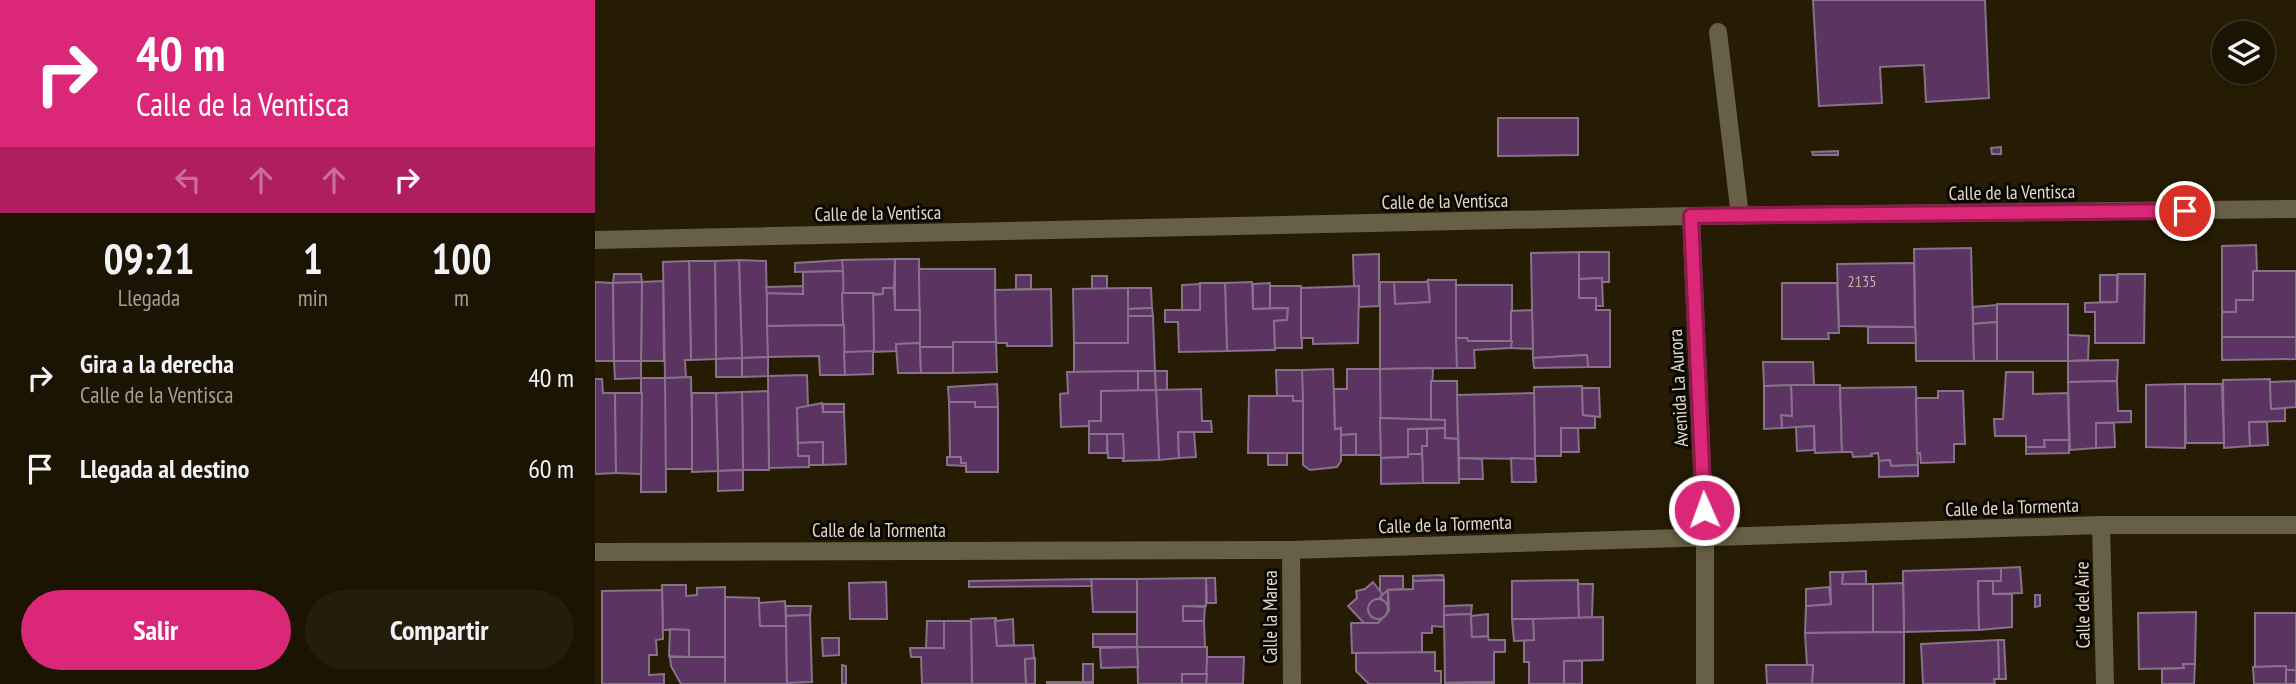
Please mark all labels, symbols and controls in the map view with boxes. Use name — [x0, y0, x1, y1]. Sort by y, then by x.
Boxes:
text: 40 m — [136, 21, 225, 85]
map controls — [2212, 21, 2275, 84]
button: layers — [2212, 21, 2275, 84]
icon: right — [21, 28, 112, 119]
text: Calle de la Ventisca — [136, 83, 349, 125]
icon: left — [169, 161, 207, 199]
icon: ahead — [242, 161, 280, 199]
icon: ahead — [315, 161, 353, 199]
icon: right — [388, 161, 426, 199]
street label: Calle de la Ventisca — [1948, 179, 2076, 205]
pin — [2155, 181, 2215, 241]
street label: Calle de la Ventisca — [1381, 188, 1509, 214]
icon: arrive — [2166, 192, 2204, 230]
street label: Calle de la Ventisca — [814, 200, 942, 226]
text: 09:21 — [103, 231, 194, 286]
text: 1 — [303, 231, 323, 286]
text: 100 — [431, 231, 492, 286]
house number: 2135 — [1848, 271, 1876, 291]
text: Llegada — [118, 283, 180, 312]
text: min — [298, 283, 328, 312]
text: m — [454, 283, 469, 312]
street label: Avenida La Aurora — [1663, 328, 1693, 448]
text: Gira a la derecha — [80, 347, 234, 380]
icon: right — [21, 359, 59, 397]
text: 40 m — [528, 361, 574, 394]
text: Calle de la Ventisca — [80, 380, 233, 409]
icon: arrive — [21, 450, 59, 488]
text: Llegada al destino — [80, 452, 249, 485]
text: 60 m — [528, 452, 574, 485]
position arrow — [1667, 473, 1741, 547]
street label: Calle de la Tormenta — [1945, 493, 2079, 521]
street label: Calle de la Tormenta — [1378, 510, 1512, 538]
street label: Calle de la Tormenta — [812, 518, 946, 542]
street label: Calle del Aire — [2069, 561, 2095, 649]
street label: Calle la Marea — [1258, 570, 1282, 664]
button: Salir — [21, 590, 291, 670]
button: Compartir — [305, 590, 574, 670]

